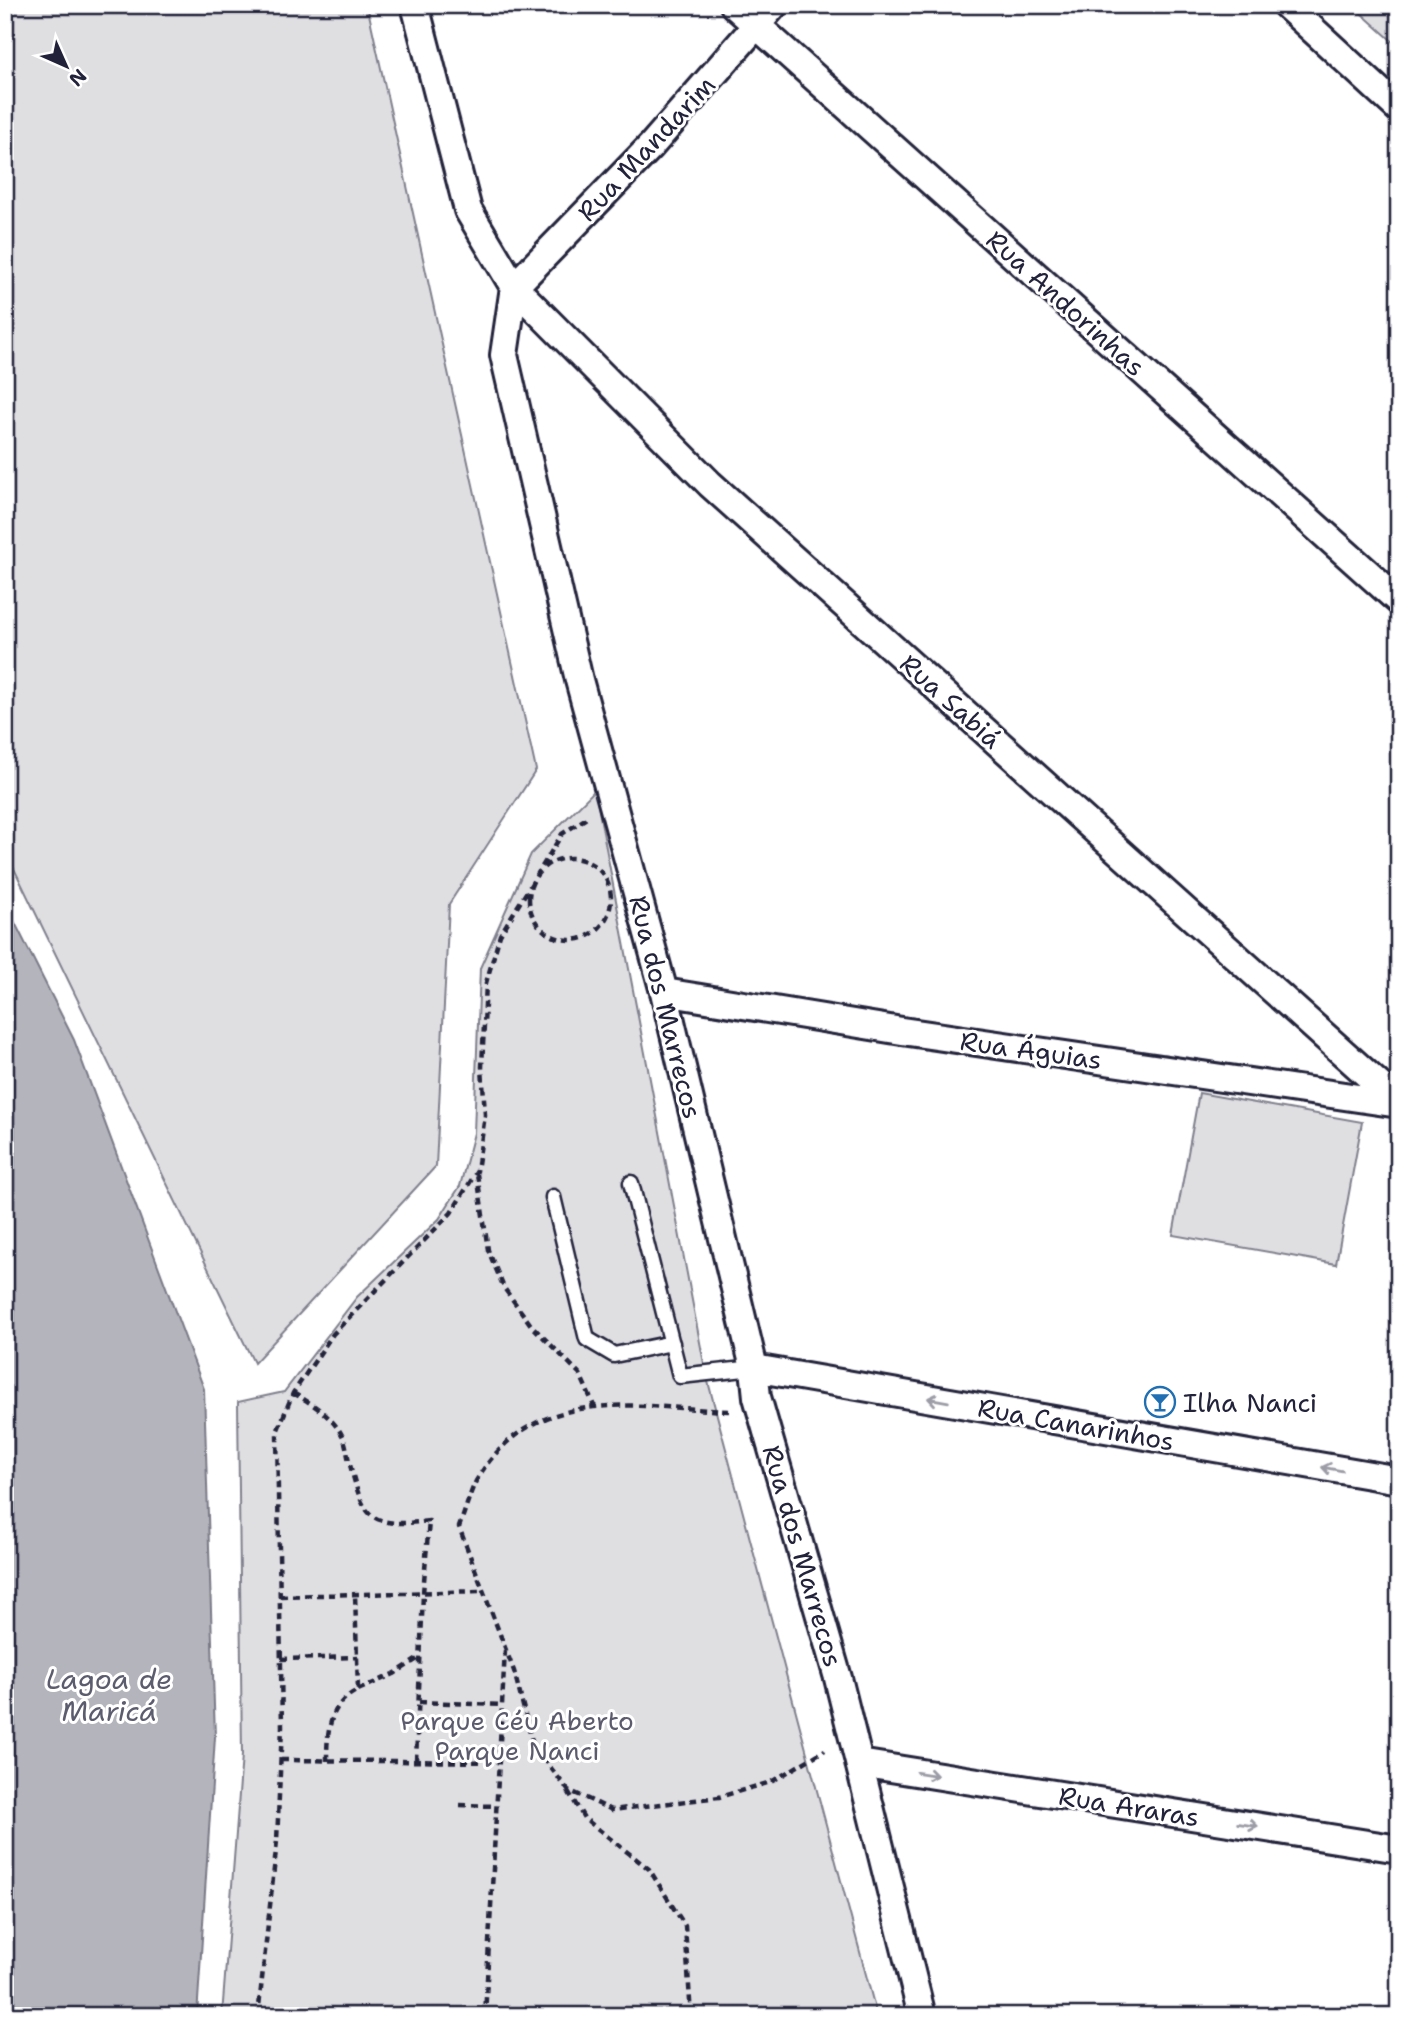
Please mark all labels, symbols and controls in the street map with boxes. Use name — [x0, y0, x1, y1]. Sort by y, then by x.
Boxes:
north arrow — [32, 32, 102, 102]
text: N — [64, 64, 92, 92]
street label: Rua Mandarim — [569, 68, 723, 228]
street label: Rua Andorinhas — [979, 222, 1153, 384]
street label: Rua Sabiá — [893, 646, 1009, 756]
street label: Rua dos Marrecos — [621, 892, 711, 1122]
street label: Rua Águias — [958, 1023, 1104, 1077]
bar icon: Ilha Nanci — [1143, 1385, 1177, 1419]
place label: Ilha Nanci — [1183, 1385, 1317, 1420]
street label: Rua Canarinhos — [975, 1389, 1177, 1459]
one-way arrow — [927, 1393, 950, 1406]
street label: Rua dos Marrecos — [755, 1441, 851, 1671]
one-way arrow — [1321, 1461, 1343, 1475]
water label: Lagoa de Maricá — [46, 1660, 172, 1730]
park label: Parque Céu Aberto Parque Nanci — [400, 1703, 634, 1768]
one-way arrow — [915, 1768, 938, 1781]
street label: Rua Araras — [1056, 1778, 1202, 1834]
one-way arrow — [1236, 1819, 1259, 1832]

